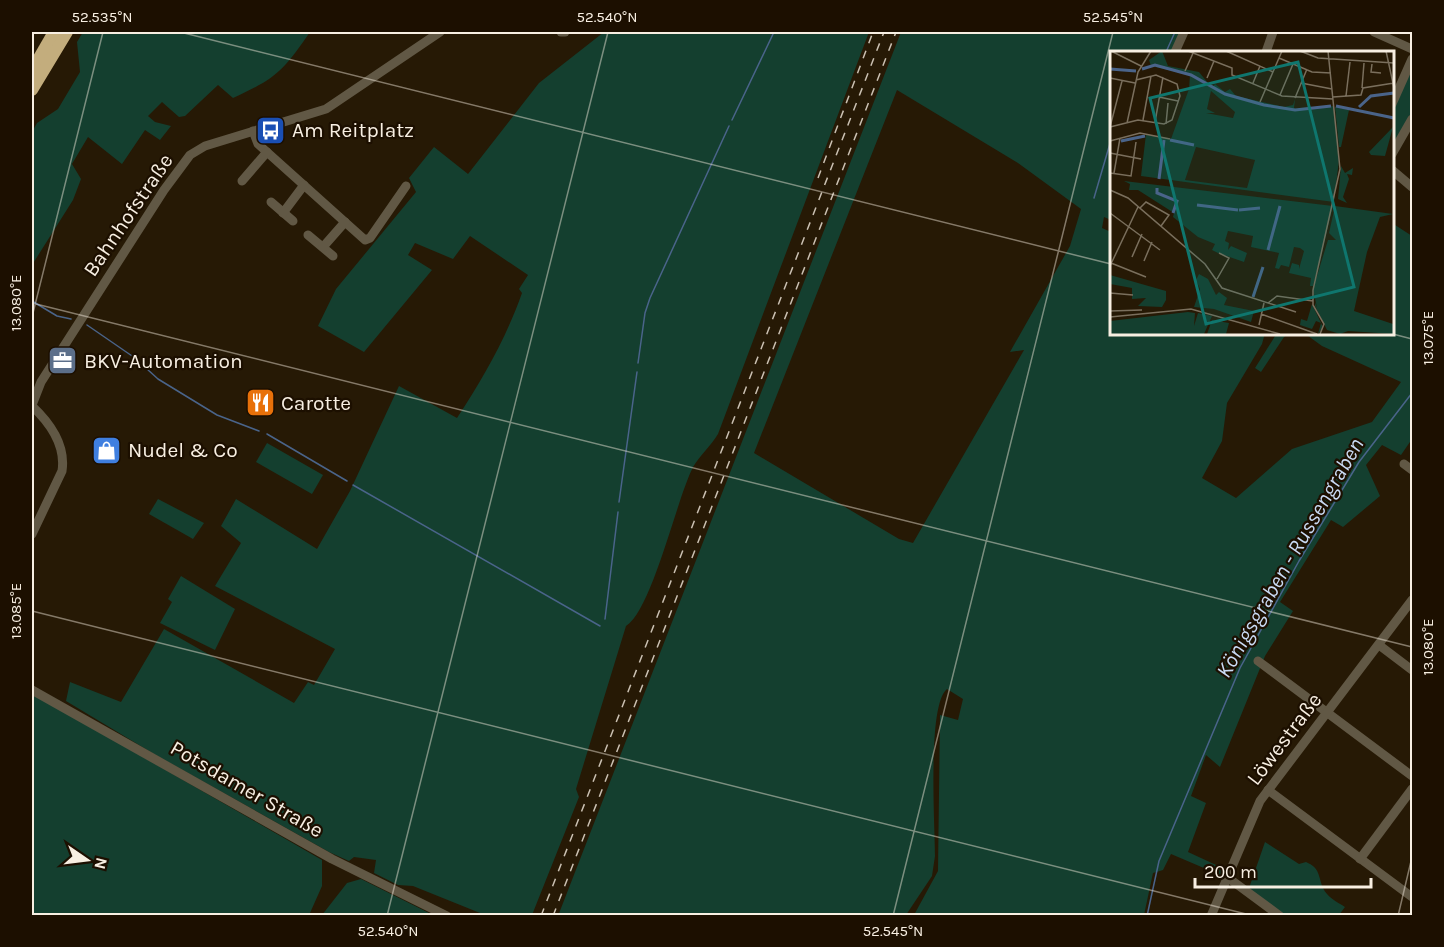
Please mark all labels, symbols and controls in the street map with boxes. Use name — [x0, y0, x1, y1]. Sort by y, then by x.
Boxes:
text: 52.535°N — [72, 8, 133, 26]
text: 52.540°N — [577, 8, 637, 26]
text: 52.545°N — [1083, 8, 1143, 26]
inset map — [1110, 51, 1393, 334]
bus stop icon: Am Reitplatz — [255, 114, 287, 146]
place label: Am Reitplatz — [292, 118, 414, 142]
street label: Bahnhofstraße — [78, 149, 178, 281]
text: 13.080°E — [7, 274, 25, 332]
text: 13.075°E — [1419, 311, 1437, 365]
office icon: BKV-Automation — [47, 345, 79, 377]
place label: BKV-Automation — [84, 349, 243, 373]
restaurant icon: Carotte — [244, 387, 276, 419]
place label: Carotte — [281, 391, 351, 415]
water label: Königsgraben - Russengraben — [1211, 433, 1369, 683]
shop icon: Nudel & Co — [91, 434, 123, 466]
place label: Nudel & Co — [128, 438, 238, 462]
text: 13.085°E — [7, 583, 25, 639]
text: 13.080°E — [1419, 618, 1437, 676]
street label: Löwestraße — [1242, 688, 1326, 790]
street label: Potsdamer Straße — [166, 735, 328, 843]
north arrow — [57, 830, 117, 890]
scale bar — [1195, 851, 1370, 889]
text: N — [90, 856, 112, 871]
text: 200 m — [1204, 861, 1257, 883]
text: 52.540°N — [358, 922, 418, 940]
text: 52.545°N — [863, 922, 923, 940]

